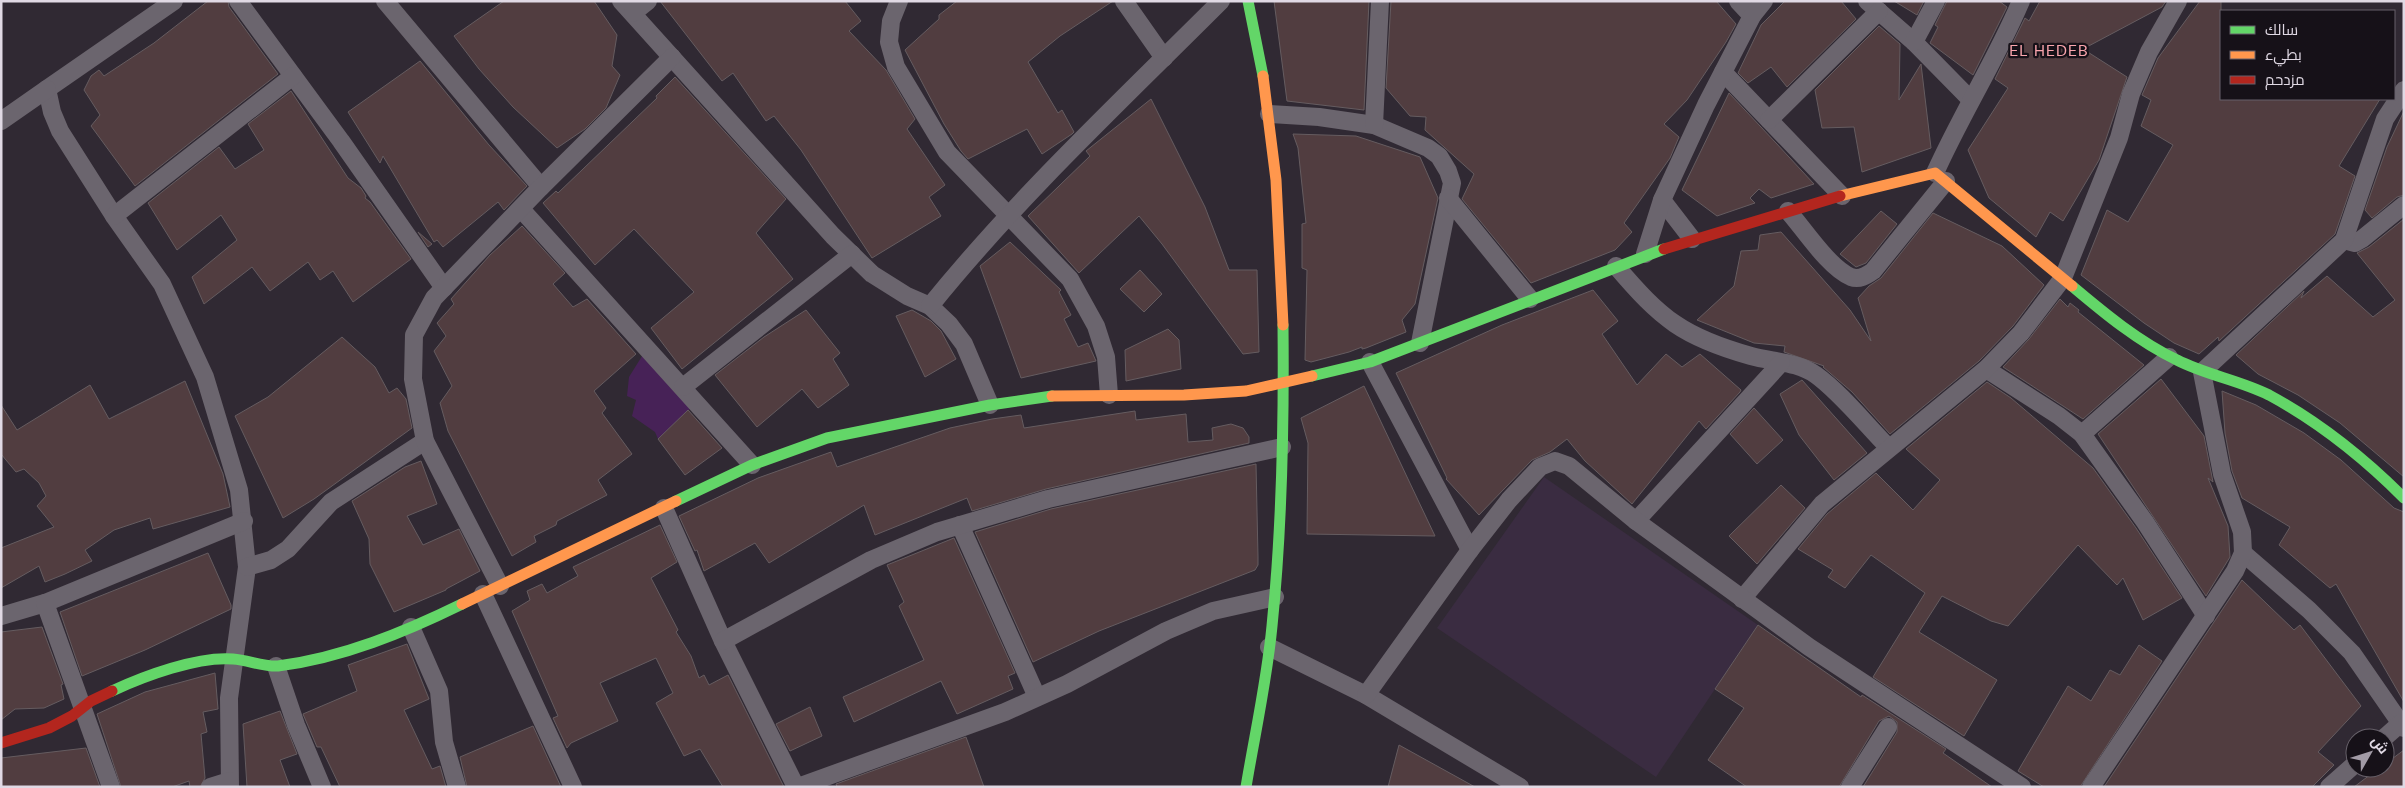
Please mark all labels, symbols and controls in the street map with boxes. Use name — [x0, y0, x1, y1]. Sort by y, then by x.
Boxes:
legend — [2220, 10, 2395, 100]
text: سالك — [2265, 20, 2298, 40]
district label: EL HEDEB — [2009, 40, 2089, 61]
text: بطيء — [2265, 45, 2302, 67]
text: مزدحم — [2265, 70, 2305, 90]
north arrow — [2345, 728, 2395, 778]
text: ش — [2367, 732, 2393, 757]

